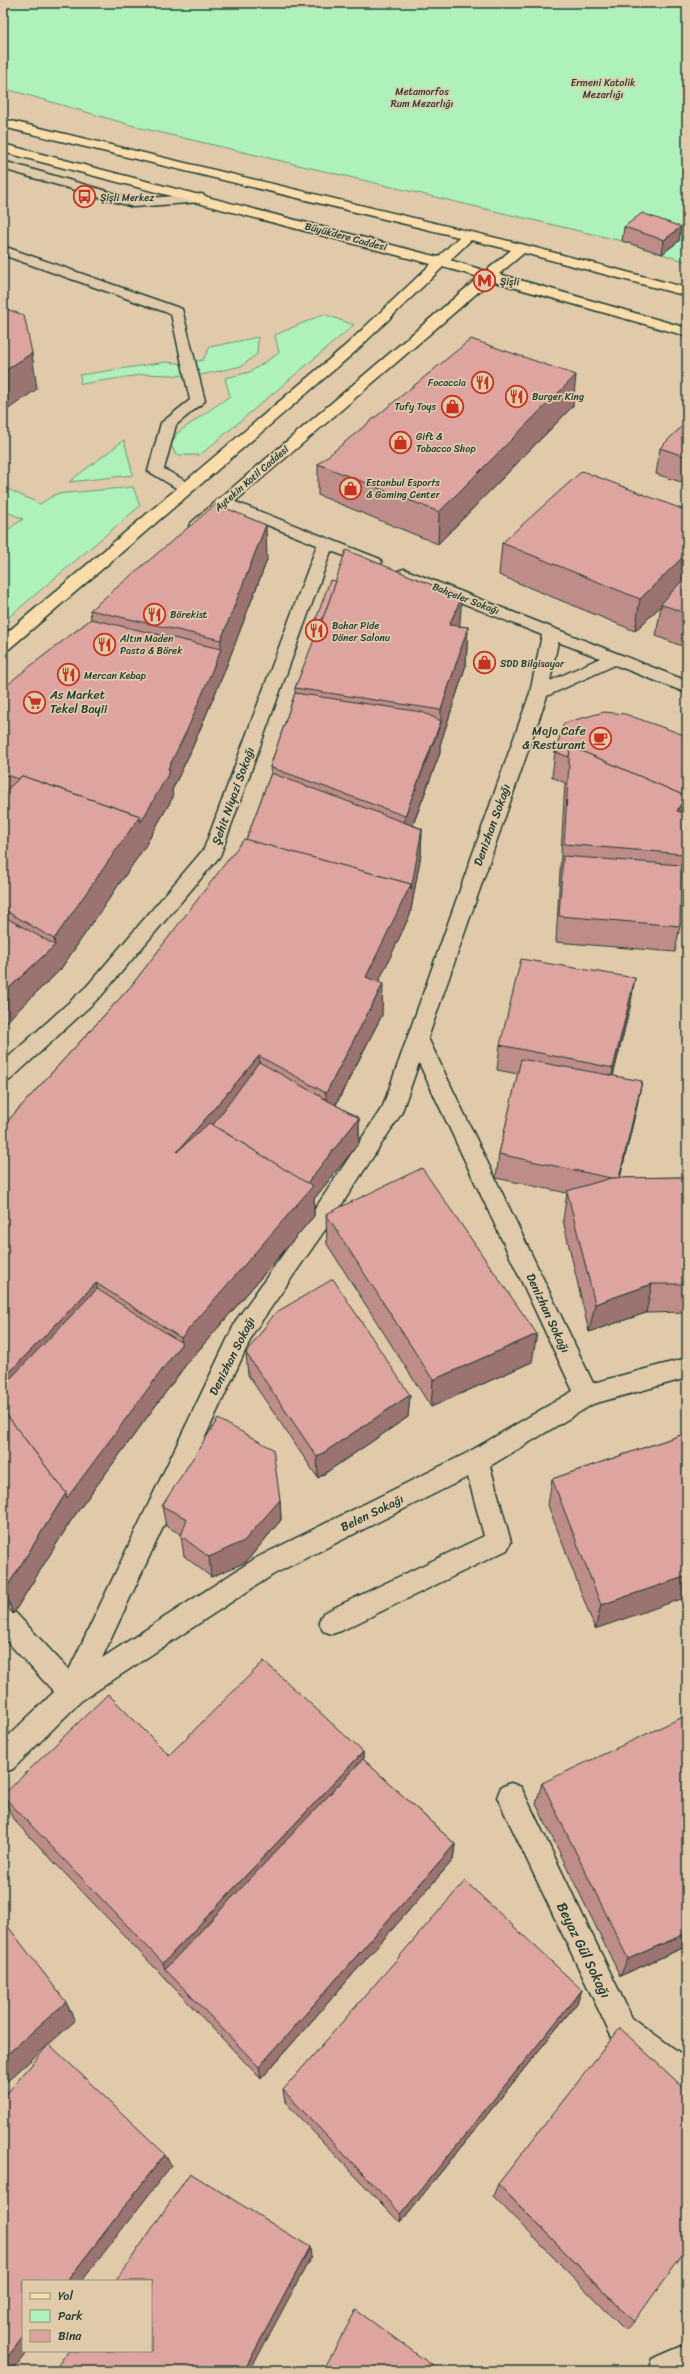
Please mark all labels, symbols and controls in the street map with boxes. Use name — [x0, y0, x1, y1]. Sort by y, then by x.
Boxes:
park label: Ermeni Katolik Mezarlığı — [571, 74, 635, 104]
park label: Metamorfos Rum Mezarlığı — [391, 83, 454, 113]
bus stop icon: Şişli Merkez — [71, 184, 97, 210]
place label: Şişli Merkez — [100, 189, 154, 207]
street label: Büyükdere Caddesi — [303, 217, 390, 257]
metro station icon: Şişli — [471, 268, 497, 294]
place label: Şişli — [500, 273, 520, 291]
restaurant icon: Focaccia — [469, 369, 495, 395]
place label: Focaccia — [428, 374, 466, 392]
restaurant icon: Burger King — [504, 383, 530, 409]
place label: Burger King — [532, 388, 584, 406]
shop icon: Tufy Toys — [439, 393, 465, 419]
place label: Tufy Toys — [395, 398, 436, 416]
place label: Gift & Tobacco Shop — [416, 428, 476, 458]
shop icon: Gift & Tobacco Shop — [388, 429, 414, 455]
street label: Aytekin Kotil Caddesi — [210, 440, 294, 517]
place label: Estanbul Esports & Gaming Center — [366, 474, 441, 504]
shop icon: Estanbul Esports & Gaming Center — [337, 475, 363, 501]
street label: Bahçeler Sokağı — [429, 578, 502, 620]
restaurant icon: Börekist — [141, 601, 167, 627]
place label: Börekist — [170, 606, 208, 624]
place label: Bahar Pide Döner Salonu — [332, 617, 391, 647]
restaurant icon: Bahar Pide Döner Salonu — [304, 618, 330, 644]
place label: Altın Maden Pasta & Börek — [119, 630, 183, 660]
restaurant icon: Altın Maden Pasta & Börek — [91, 631, 117, 657]
shop icon: SDD Bilgisayar — [472, 650, 498, 676]
place label: SDD Bilgisayar — [500, 655, 565, 673]
restaurant icon: Mercan Kebap — [55, 662, 81, 688]
place label: Mercan Kebap — [84, 667, 147, 685]
place label: As Market Tekel Bayii — [49, 684, 108, 720]
supermarket icon: As Market Tekel Bayii — [21, 689, 47, 715]
place label: Mojo Cafe & Resturant — [522, 720, 586, 756]
cafe icon: Mojo Cafe & Resturant — [588, 725, 614, 751]
street label: Şehit Niyazi Sokağı — [205, 744, 261, 848]
street label: Denizhan Sokağı — [467, 781, 517, 869]
street label: Denizhan Sokağı — [520, 1269, 576, 1357]
street label: Denizhan Sokağı — [203, 1313, 261, 1399]
street label: Belen Sokağı — [337, 1488, 407, 1538]
street label: Beyaz Gül Sokağı — [549, 1898, 618, 2003]
legend — [22, 2280, 152, 2352]
text: Yol — [58, 2285, 73, 2307]
text: Park — [58, 2305, 83, 2327]
text: Bina — [58, 2325, 82, 2347]

